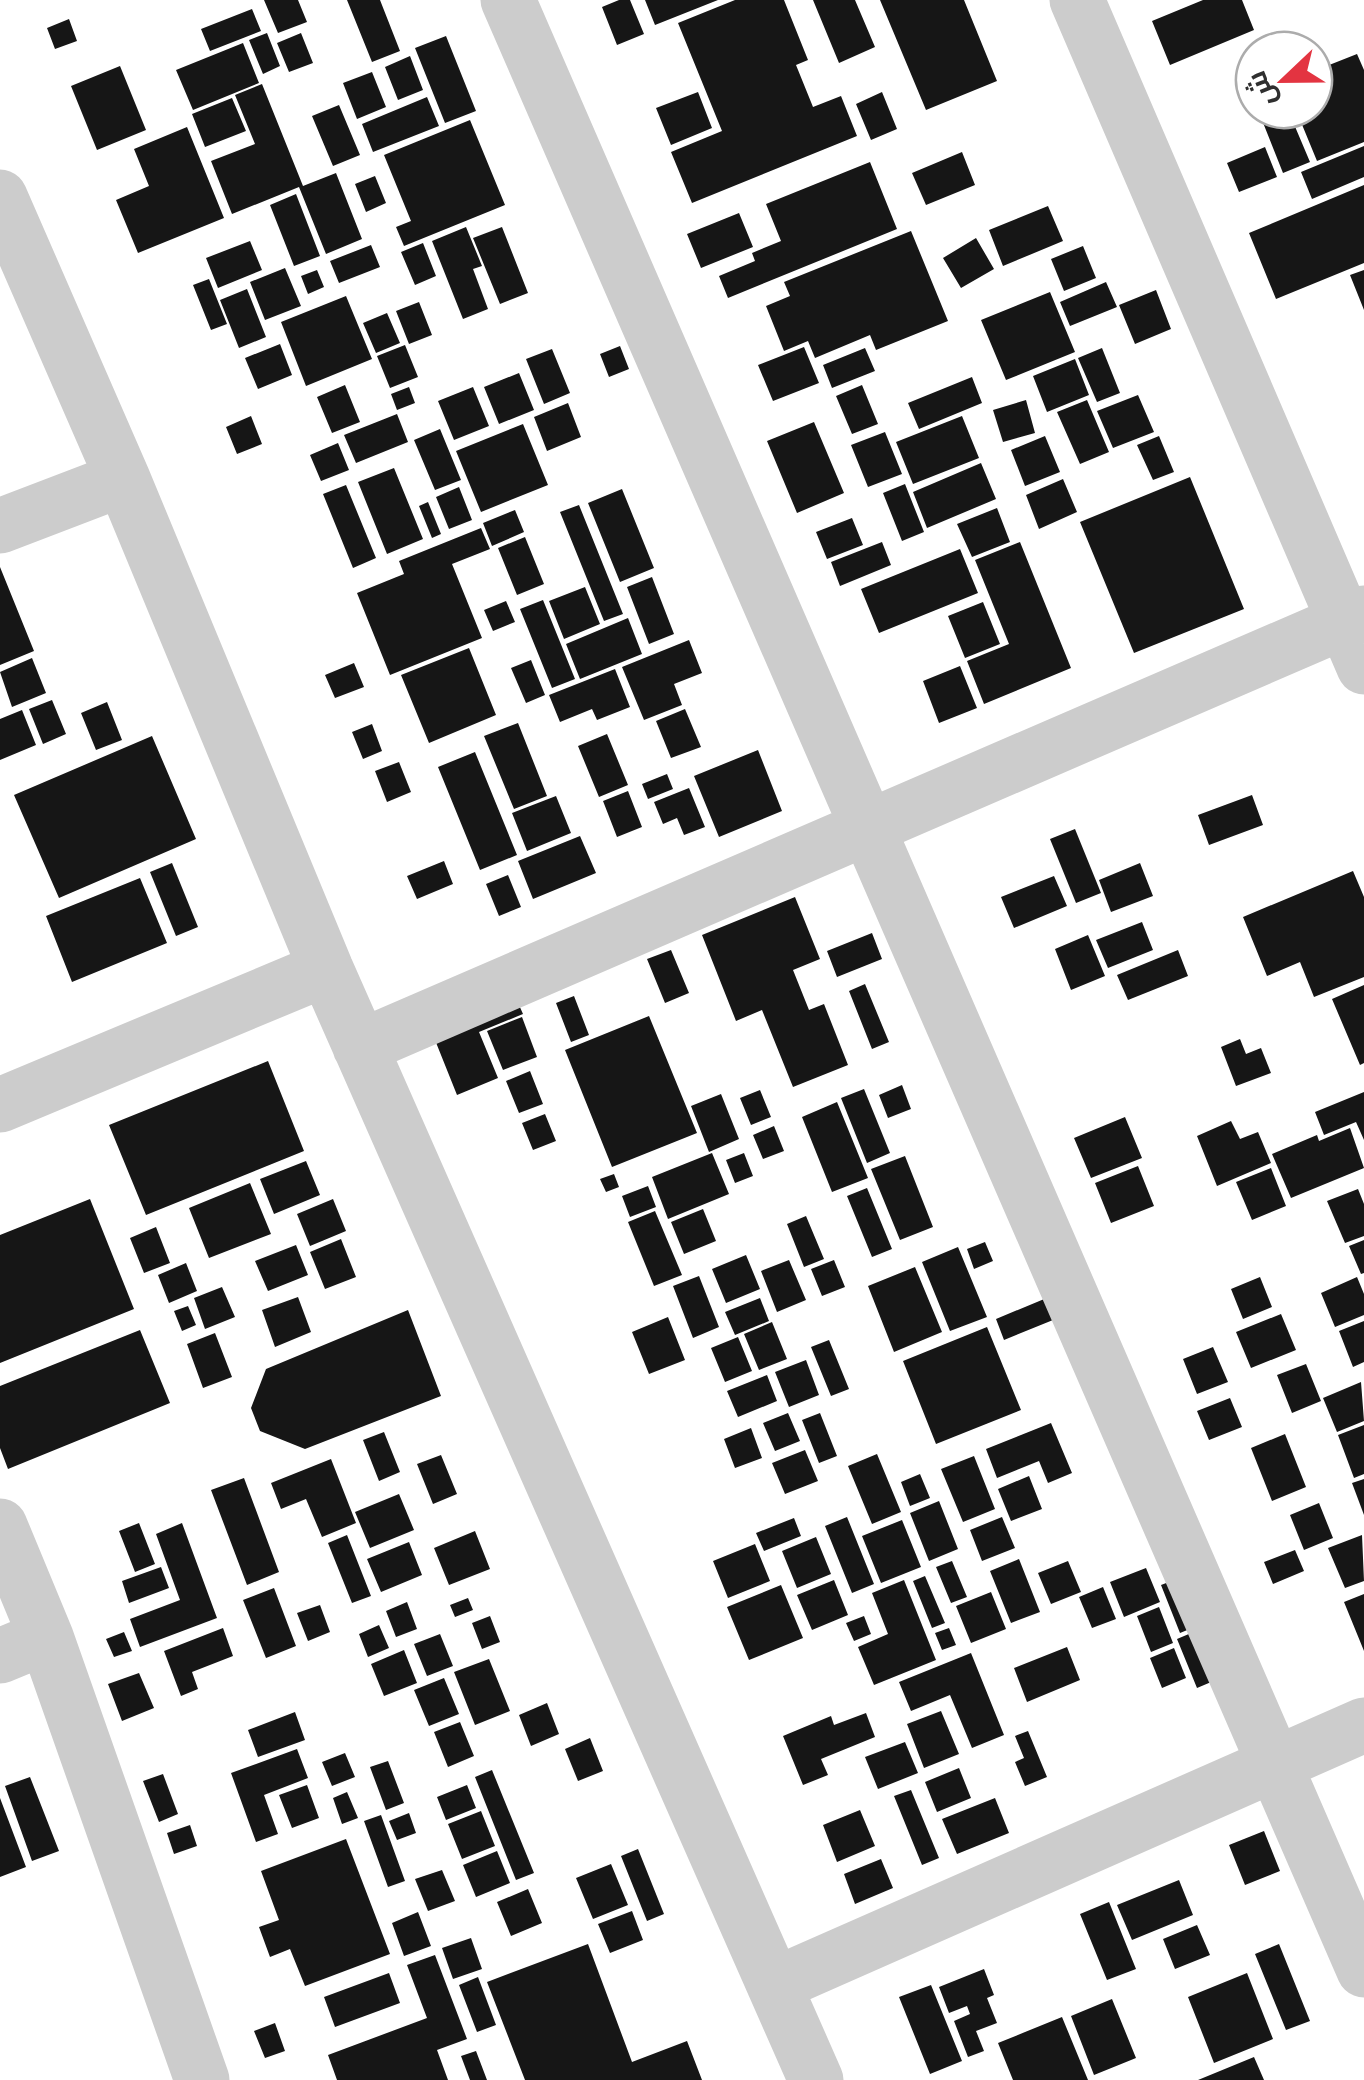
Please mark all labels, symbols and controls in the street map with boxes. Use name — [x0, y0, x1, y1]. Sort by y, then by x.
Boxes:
north arrow — [1234, 30, 1334, 130]
text: ش — [1240, 66, 1284, 112]

